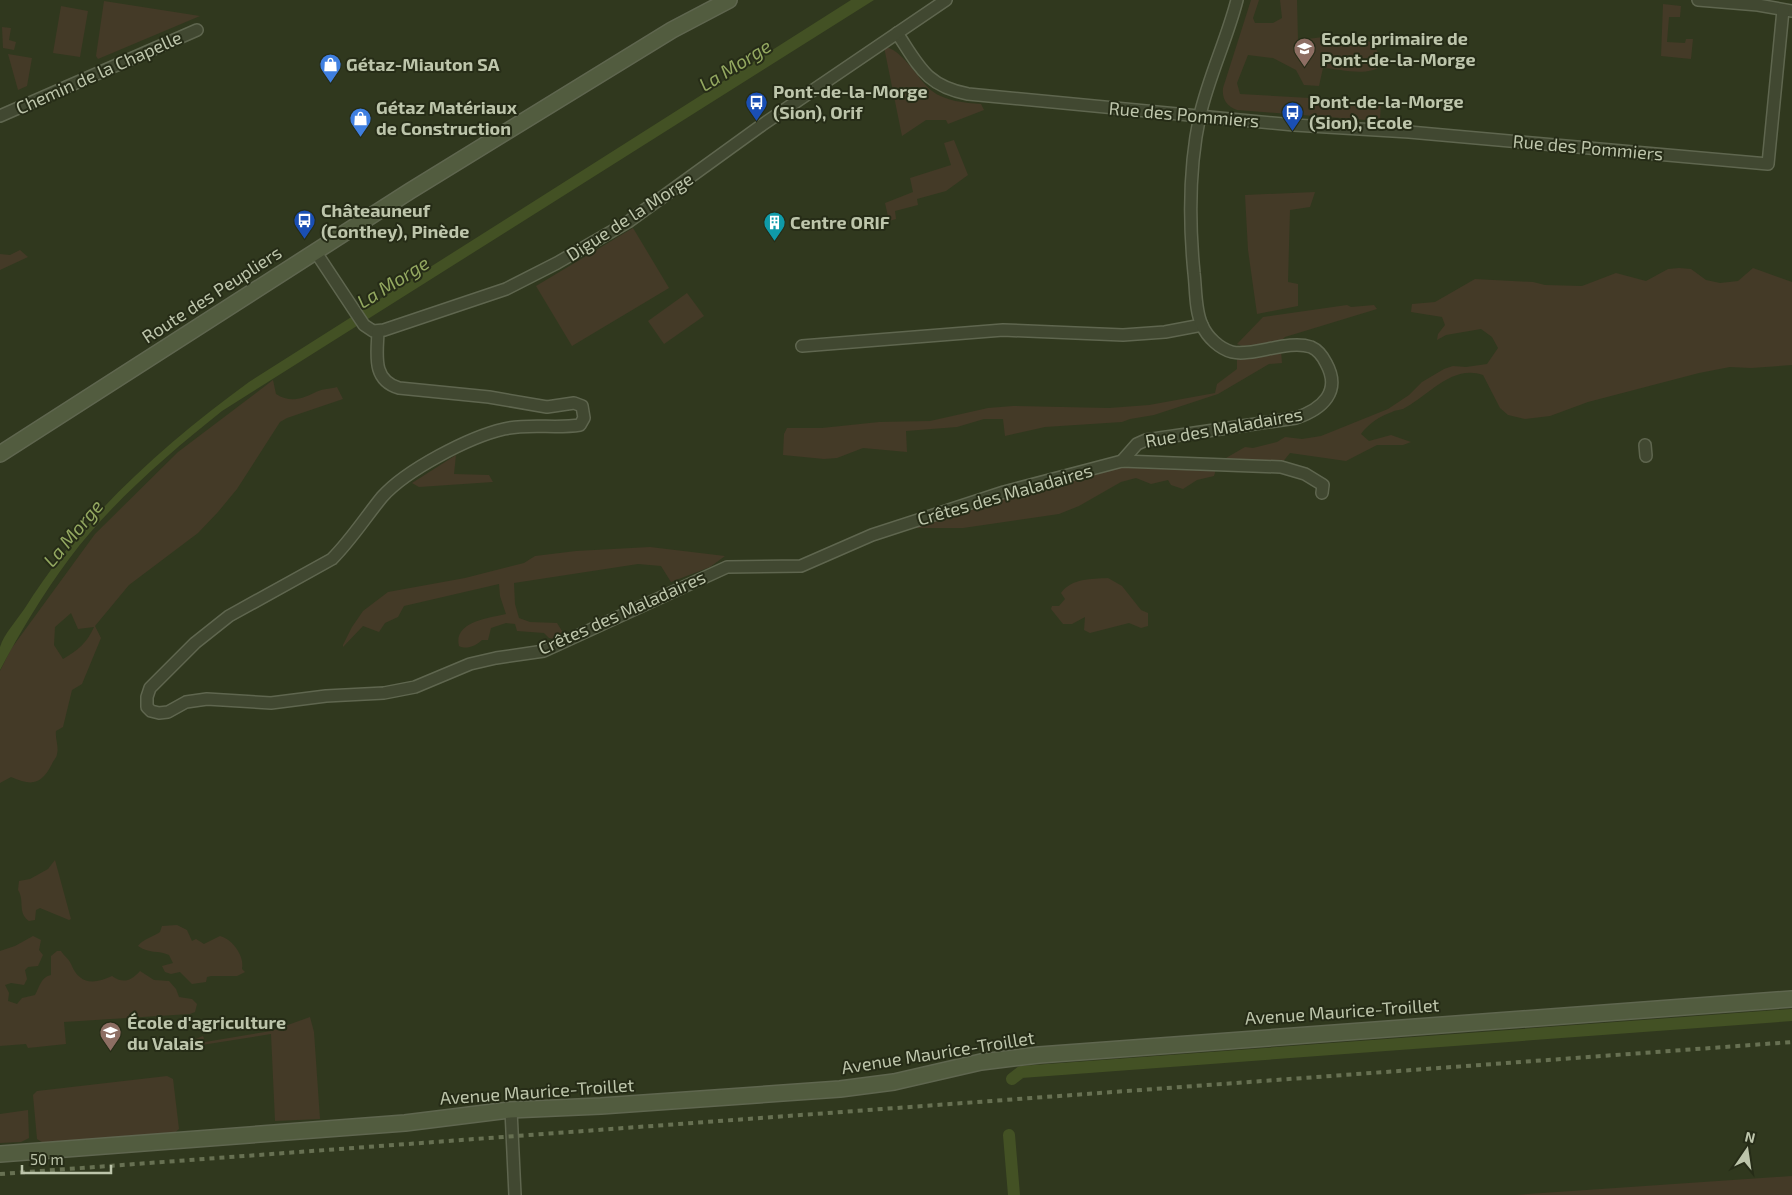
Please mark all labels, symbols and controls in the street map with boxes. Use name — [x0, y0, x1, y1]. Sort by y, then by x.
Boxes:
street label: Chemin de la Chapelle — [12, 26, 185, 119]
place label: Ecole primaire de Pont-de-la-Morge — [1321, 27, 1476, 70]
water label: La Morge — [694, 33, 775, 96]
school or university icon: Ecole primaire de Pont-de-la-Morge — [1293, 37, 1317, 68]
shop icon: Gétaz-Miauton SA — [318, 53, 342, 84]
place label: Gétaz-Miauton SA — [346, 53, 500, 75]
place label: Pont-de-la-Morge (Sion), Orif — [773, 80, 928, 123]
bus stop icon: Pont-de-la-Morge (Sion), Orif — [745, 90, 769, 121]
place label: Pont-de-la-Morge (Sion), Ecole — [1309, 90, 1464, 133]
place label: Gétaz Matériaux de Construction — [376, 96, 518, 139]
street label: Rue des Pommiers — [1108, 96, 1260, 132]
bus stop icon: Pont-de-la-Morge (Sion), Ecole — [1281, 100, 1305, 131]
shop icon: Gétaz Matériaux de Construction — [348, 106, 372, 137]
street label: Rue des Pommiers — [1512, 129, 1664, 165]
street label: Digue de la Morge — [562, 167, 697, 265]
place label: Châteauneuf (Conthey), Pinède — [321, 199, 469, 242]
bus stop icon: Châteauneuf (Conthey), Pinède — [293, 209, 317, 240]
building icon: Centre ORIF — [762, 211, 786, 242]
place label: Centre ORIF — [790, 211, 890, 233]
street label: Route des Peupliers — [138, 241, 285, 347]
water label: La Morge — [352, 250, 433, 313]
street label: Rue des Maladaires — [1143, 402, 1304, 452]
street label: Crêtes des Maladaires — [915, 459, 1095, 530]
water label: La Morge — [38, 494, 107, 571]
street label: Crêtes des Maladaires — [534, 565, 709, 659]
street label: Avenue Maurice-Troillet — [1244, 993, 1440, 1029]
place label: École d'agriculture du Valais — [127, 1011, 286, 1054]
school or university icon: École d'agriculture du Valais — [99, 1021, 123, 1052]
street label: Avenue Maurice-Troillet — [840, 1026, 1036, 1078]
street label: Avenue Maurice-Troillet — [439, 1073, 635, 1109]
north arrow — [1722, 1125, 1772, 1175]
text: N — [1743, 1127, 1757, 1146]
scale bar — [22, 1142, 111, 1174]
text: 50 m — [30, 1150, 64, 1168]

